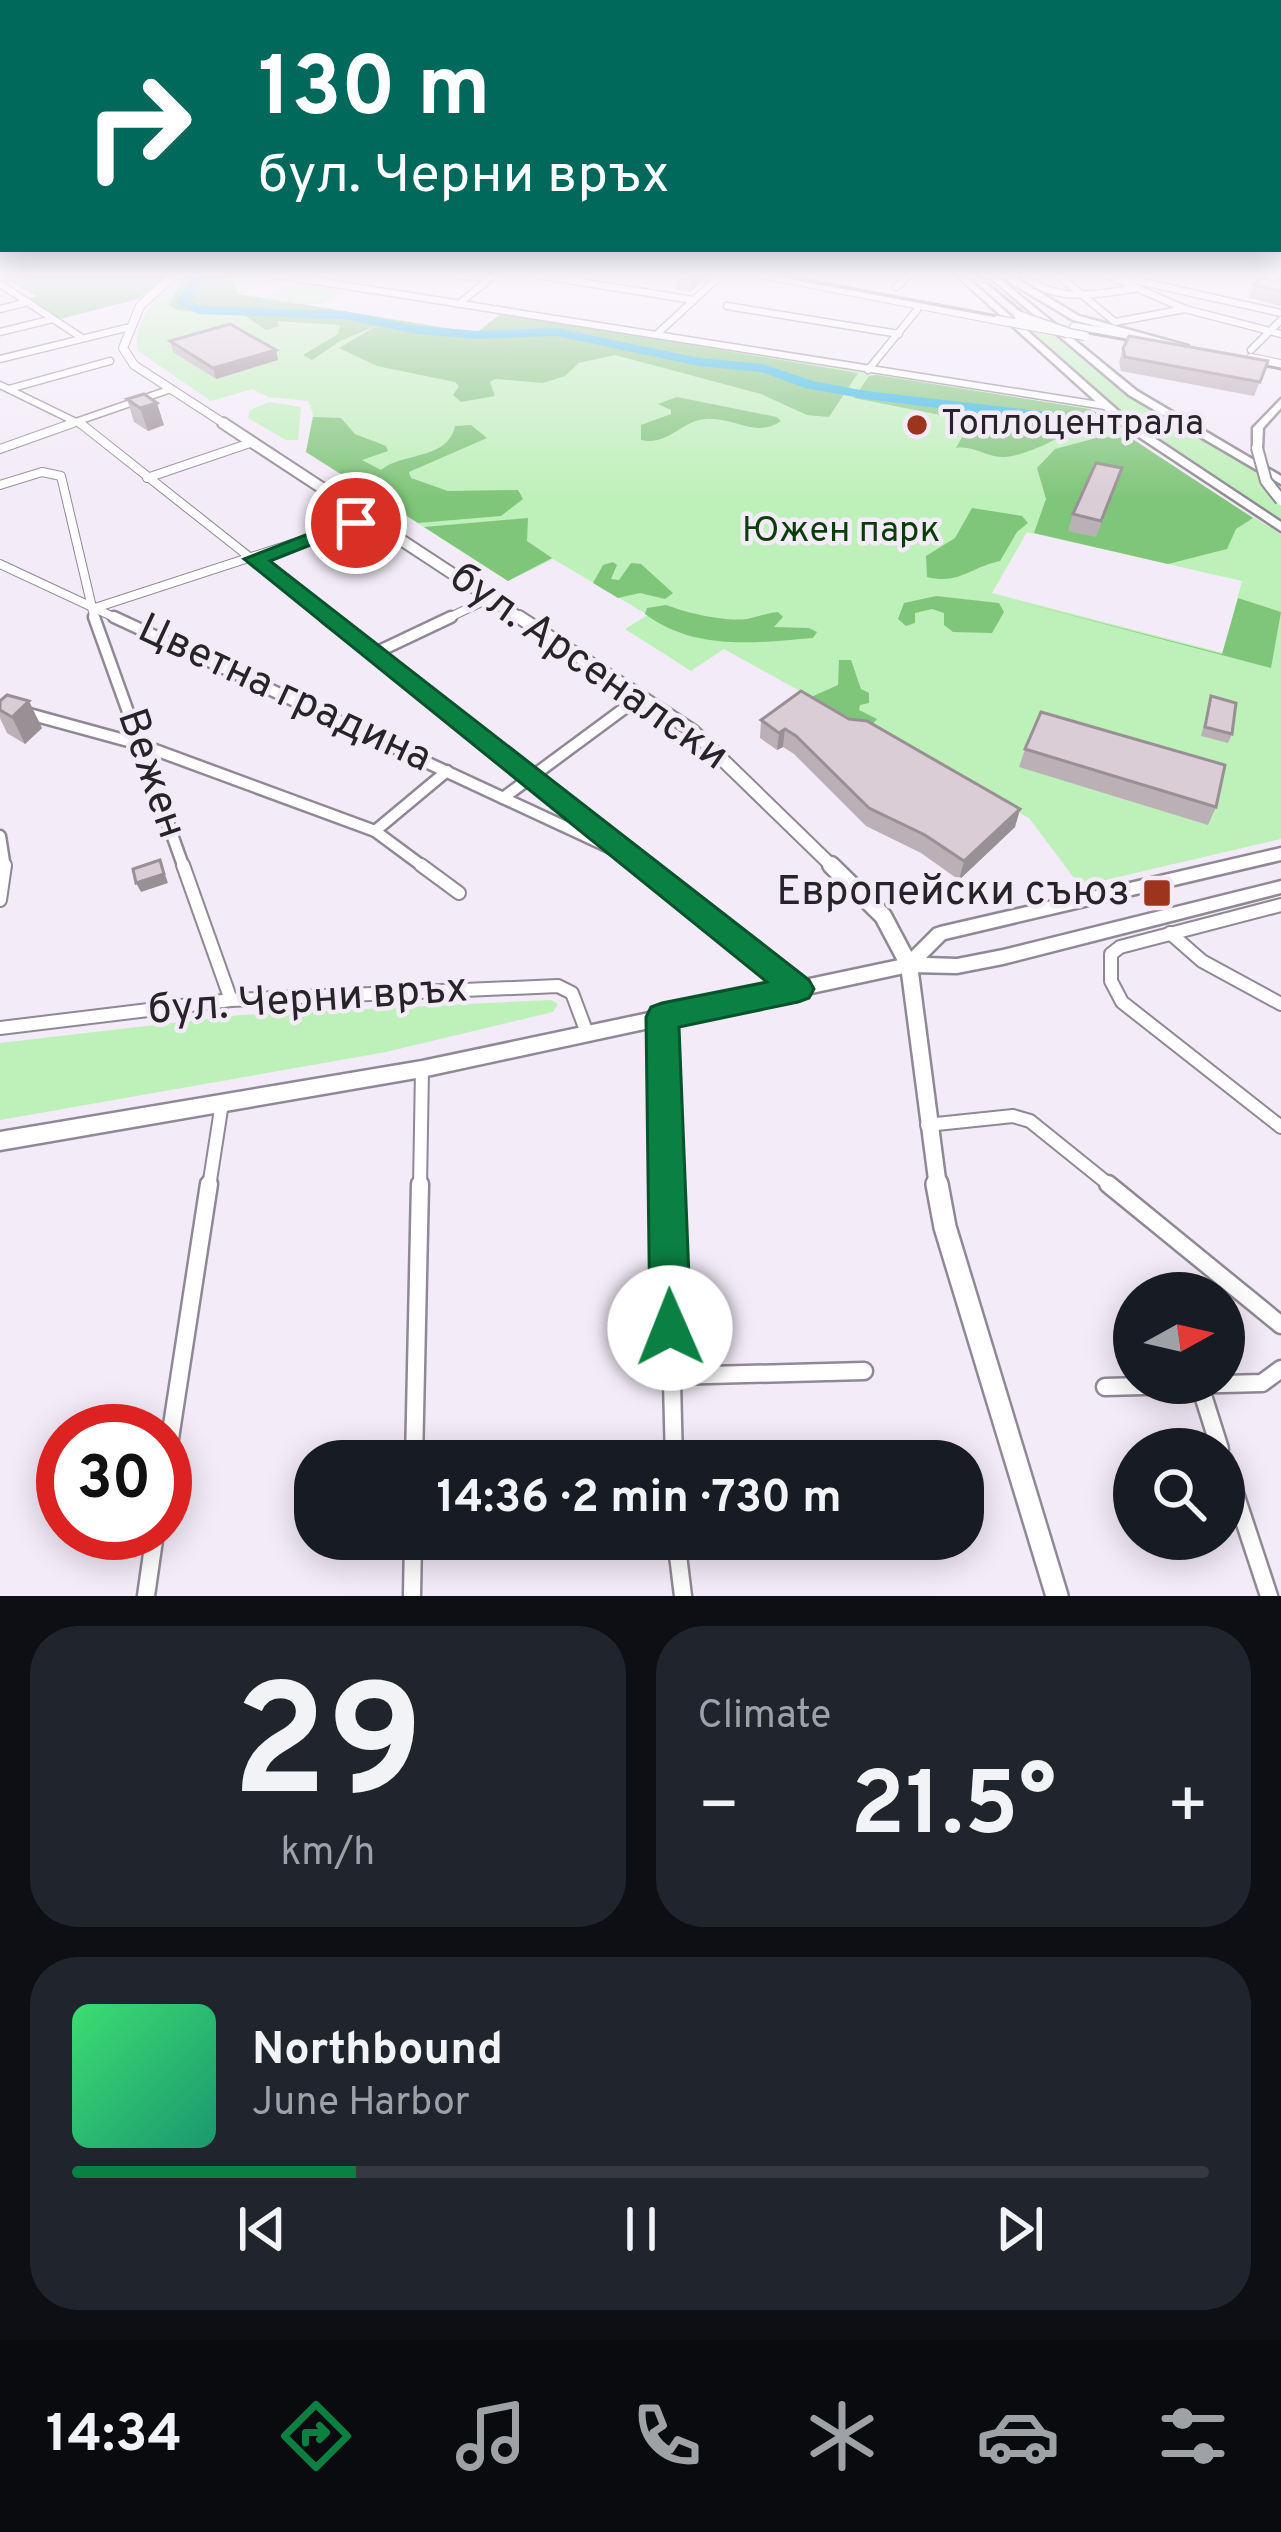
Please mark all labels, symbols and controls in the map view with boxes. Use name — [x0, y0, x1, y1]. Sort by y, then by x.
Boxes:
text: 130 m — [258, 39, 490, 145]
icon: right — [60, 48, 216, 204]
text: бул. Черни връх — [258, 143, 670, 212]
place label: Топлоцентрала — [941, 402, 1204, 448]
marker: Топлоцентрала — [904, 412, 930, 438]
pin — [305, 472, 407, 574]
icon: arrive — [323, 490, 389, 556]
park label: Южен парк — [742, 509, 940, 555]
street label: бул. Арсеналски — [438, 552, 738, 784]
street label: Цветна градина — [129, 604, 439, 786]
street label: Вежен — [103, 702, 197, 846]
place label: Европейски съюз — [776, 867, 1130, 920]
marker: Европейски съюз — [1141, 877, 1173, 909]
street label: бул. Черни връх — [146, 963, 470, 1039]
position arrow — [607, 1265, 733, 1391]
north arrow — [1113, 1272, 1245, 1404]
map controls — [1113, 1272, 1245, 1560]
speed limit sign: 30 — [36, 1404, 192, 1560]
button: search — [1113, 1428, 1245, 1560]
text: 14:36 · 2 min · 730 m — [436, 1471, 842, 1528]
text: 29 — [232, 1653, 423, 1851]
text: Climate — [698, 1693, 831, 1742]
text: 21.5° — [850, 1753, 1056, 1866]
text: − — [698, 1768, 740, 1851]
text: + — [1166, 1768, 1209, 1851]
text: km/h — [280, 1830, 375, 1879]
text: Northbound — [252, 2023, 503, 2080]
text: June Harbor — [252, 2080, 470, 2129]
icon: previous — [229, 2196, 295, 2262]
icon: pause — [608, 2196, 674, 2262]
icon: next — [987, 2196, 1053, 2262]
icon: directions — [274, 2394, 358, 2478]
icon: music — [449, 2394, 533, 2478]
icon: phone — [625, 2394, 709, 2478]
icon: climate — [800, 2394, 884, 2478]
icon: car — [976, 2394, 1060, 2478]
icon: filters — [1151, 2394, 1235, 2478]
text: 14:34 — [46, 2402, 182, 2471]

